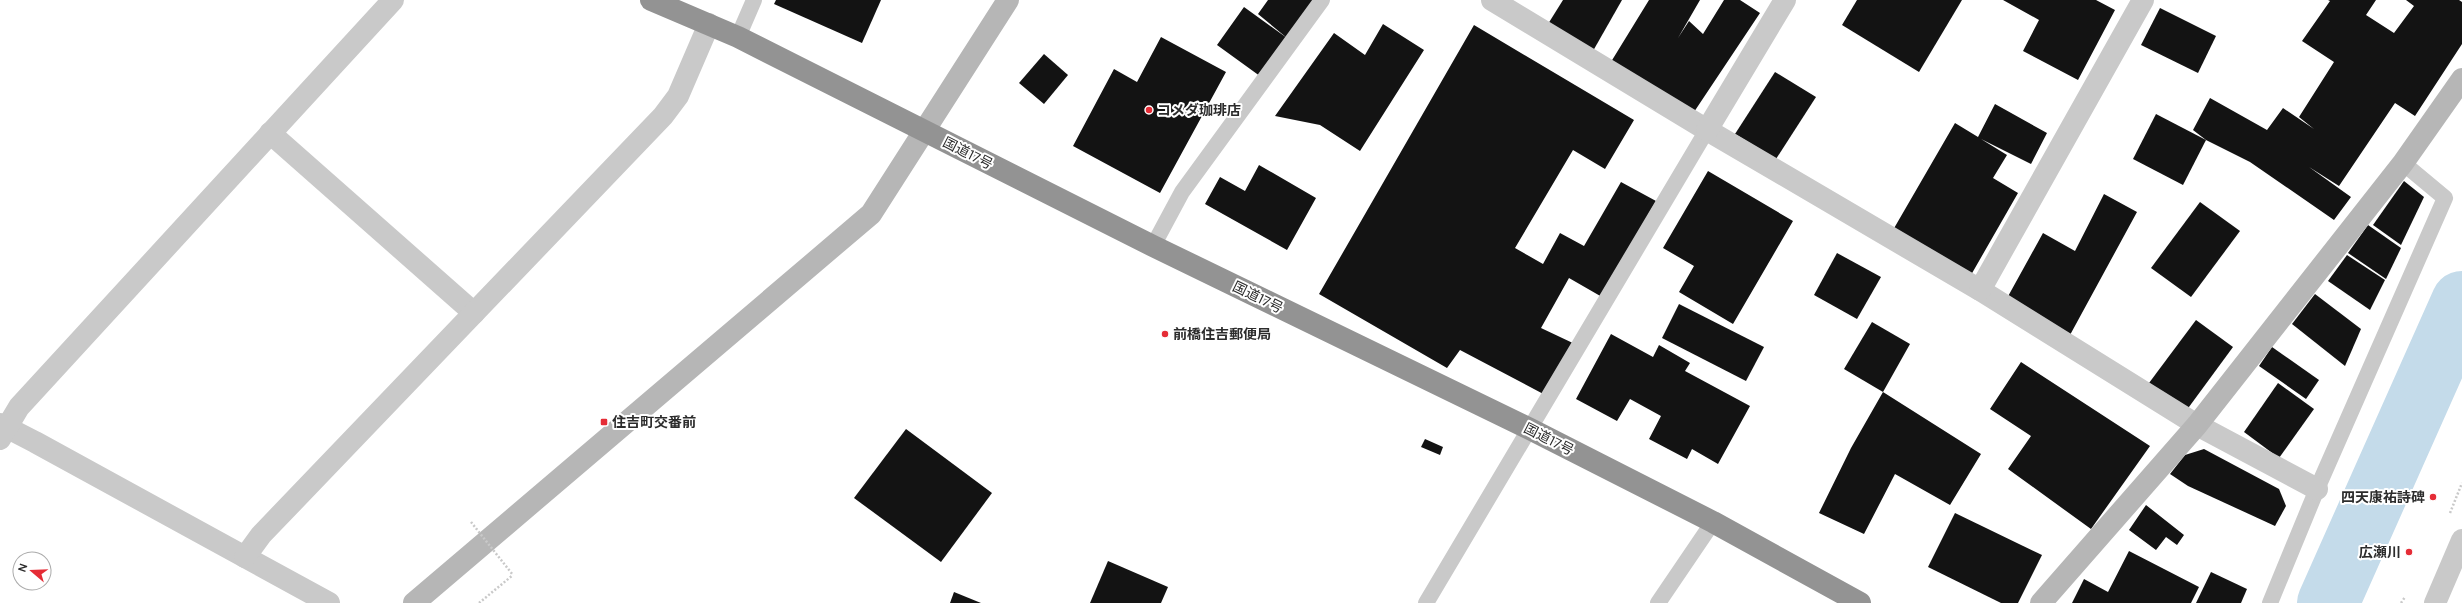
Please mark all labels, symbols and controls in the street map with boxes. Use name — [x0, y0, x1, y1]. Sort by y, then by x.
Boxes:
place label: コメダ珈琲店 — [1157, 101, 1241, 119]
marker: コメダ珈琲店 — [1144, 105, 1154, 115]
street label: 国道17号 — [940, 133, 996, 173]
street label: 国道17号 — [1230, 277, 1286, 317]
place label: 前橋住吉郵便局 — [1173, 325, 1271, 343]
marker: 前橋住吉郵便局 — [1160, 329, 1170, 339]
place label: 住吉町交番前 — [612, 413, 696, 431]
marker: 住吉町交番前 — [599, 417, 609, 427]
street label: 国道17号 — [1521, 419, 1577, 459]
place label: 四天康祐詩碑 — [2341, 488, 2425, 506]
marker: 四天康祐詩碑 — [2428, 492, 2438, 502]
place label: 広瀬川 — [2359, 543, 2401, 561]
marker: 広瀬川 — [2404, 547, 2414, 557]
north arrow — [12, 551, 52, 591]
text: N — [15, 562, 30, 574]

